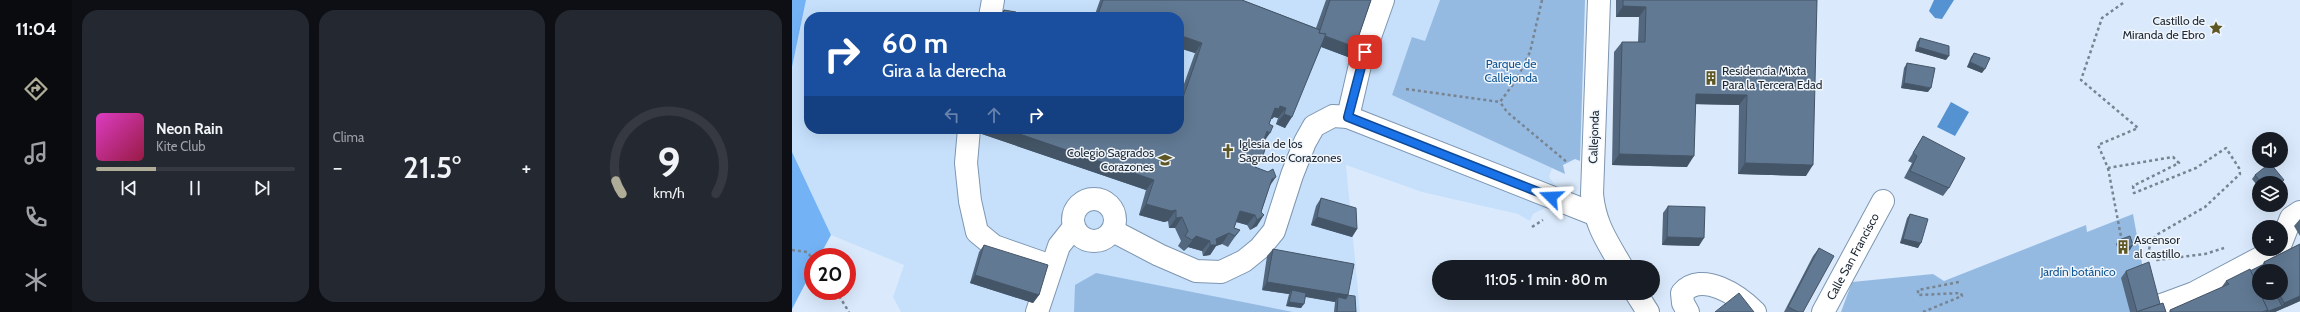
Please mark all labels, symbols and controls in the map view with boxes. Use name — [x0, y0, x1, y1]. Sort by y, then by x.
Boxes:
place label: Castillo de Miranda de Ebro — [2122, 13, 2205, 42]
text: 11:04 — [15, 18, 57, 40]
place icon: Castillo de Miranda de Ebro — [2208, 20, 2224, 36]
text: 60 m — [882, 26, 948, 60]
icon: right — [816, 28, 868, 80]
pin — [1348, 35, 1382, 69]
icon: arrive — [1354, 41, 1376, 63]
park label: Parque de Callejonda — [1484, 56, 1538, 85]
text: Gira a la derecha — [882, 60, 1006, 82]
place label: Residencia Mixta Para la Tercera Edad — [1722, 63, 1822, 92]
building icon: Residencia Mixta Para la Tercera Edad — [1703, 70, 1719, 86]
icon: directions — [22, 75, 50, 103]
icon: left — [941, 104, 963, 126]
icon: ahead — [983, 104, 1005, 126]
icon: right — [1025, 104, 1047, 126]
street label: Callejonda — [1585, 110, 1602, 164]
text: Neon Rain — [156, 120, 223, 138]
text: Clima — [333, 129, 364, 145]
map controls — [2252, 132, 2288, 300]
button: sound — [2252, 132, 2288, 168]
place label: Iglesia de los Sagrados Corazones — [1239, 136, 1341, 165]
text: 9 — [657, 137, 680, 187]
text: Kite Club — [156, 138, 205, 154]
icon: music — [22, 139, 50, 167]
church icon: Iglesia de los Sagrados Corazones — [1220, 143, 1236, 159]
place label: Colegio Sagrados Corazones — [1067, 145, 1154, 174]
text: 21.5° — [403, 149, 461, 186]
school or university icon: Colegio Sagrados Corazones — [1157, 152, 1173, 168]
text: − — [333, 154, 342, 181]
text: + — [522, 154, 531, 181]
position arrow — [1530, 176, 1572, 218]
button: layers — [2252, 176, 2288, 212]
icon: previous — [118, 177, 140, 199]
icon: pause — [184, 177, 206, 199]
icon: next — [251, 177, 273, 199]
text: km/h — [653, 184, 684, 202]
icon: phone — [22, 203, 50, 231]
street label: Calle San Francisco — [1823, 210, 1882, 302]
button: + — [2252, 220, 2288, 256]
place label: Ascensor al castillo — [2134, 232, 2181, 261]
building icon: Ascensor al castillo — [2115, 239, 2131, 255]
speed limit sign: 20 — [804, 248, 856, 300]
park label: Jardín botánico — [2039, 264, 2116, 279]
button: − — [2252, 264, 2288, 300]
icon: climate — [22, 266, 50, 294]
text: 11:05 · 1 min · 80 m — [1485, 271, 1607, 289]

